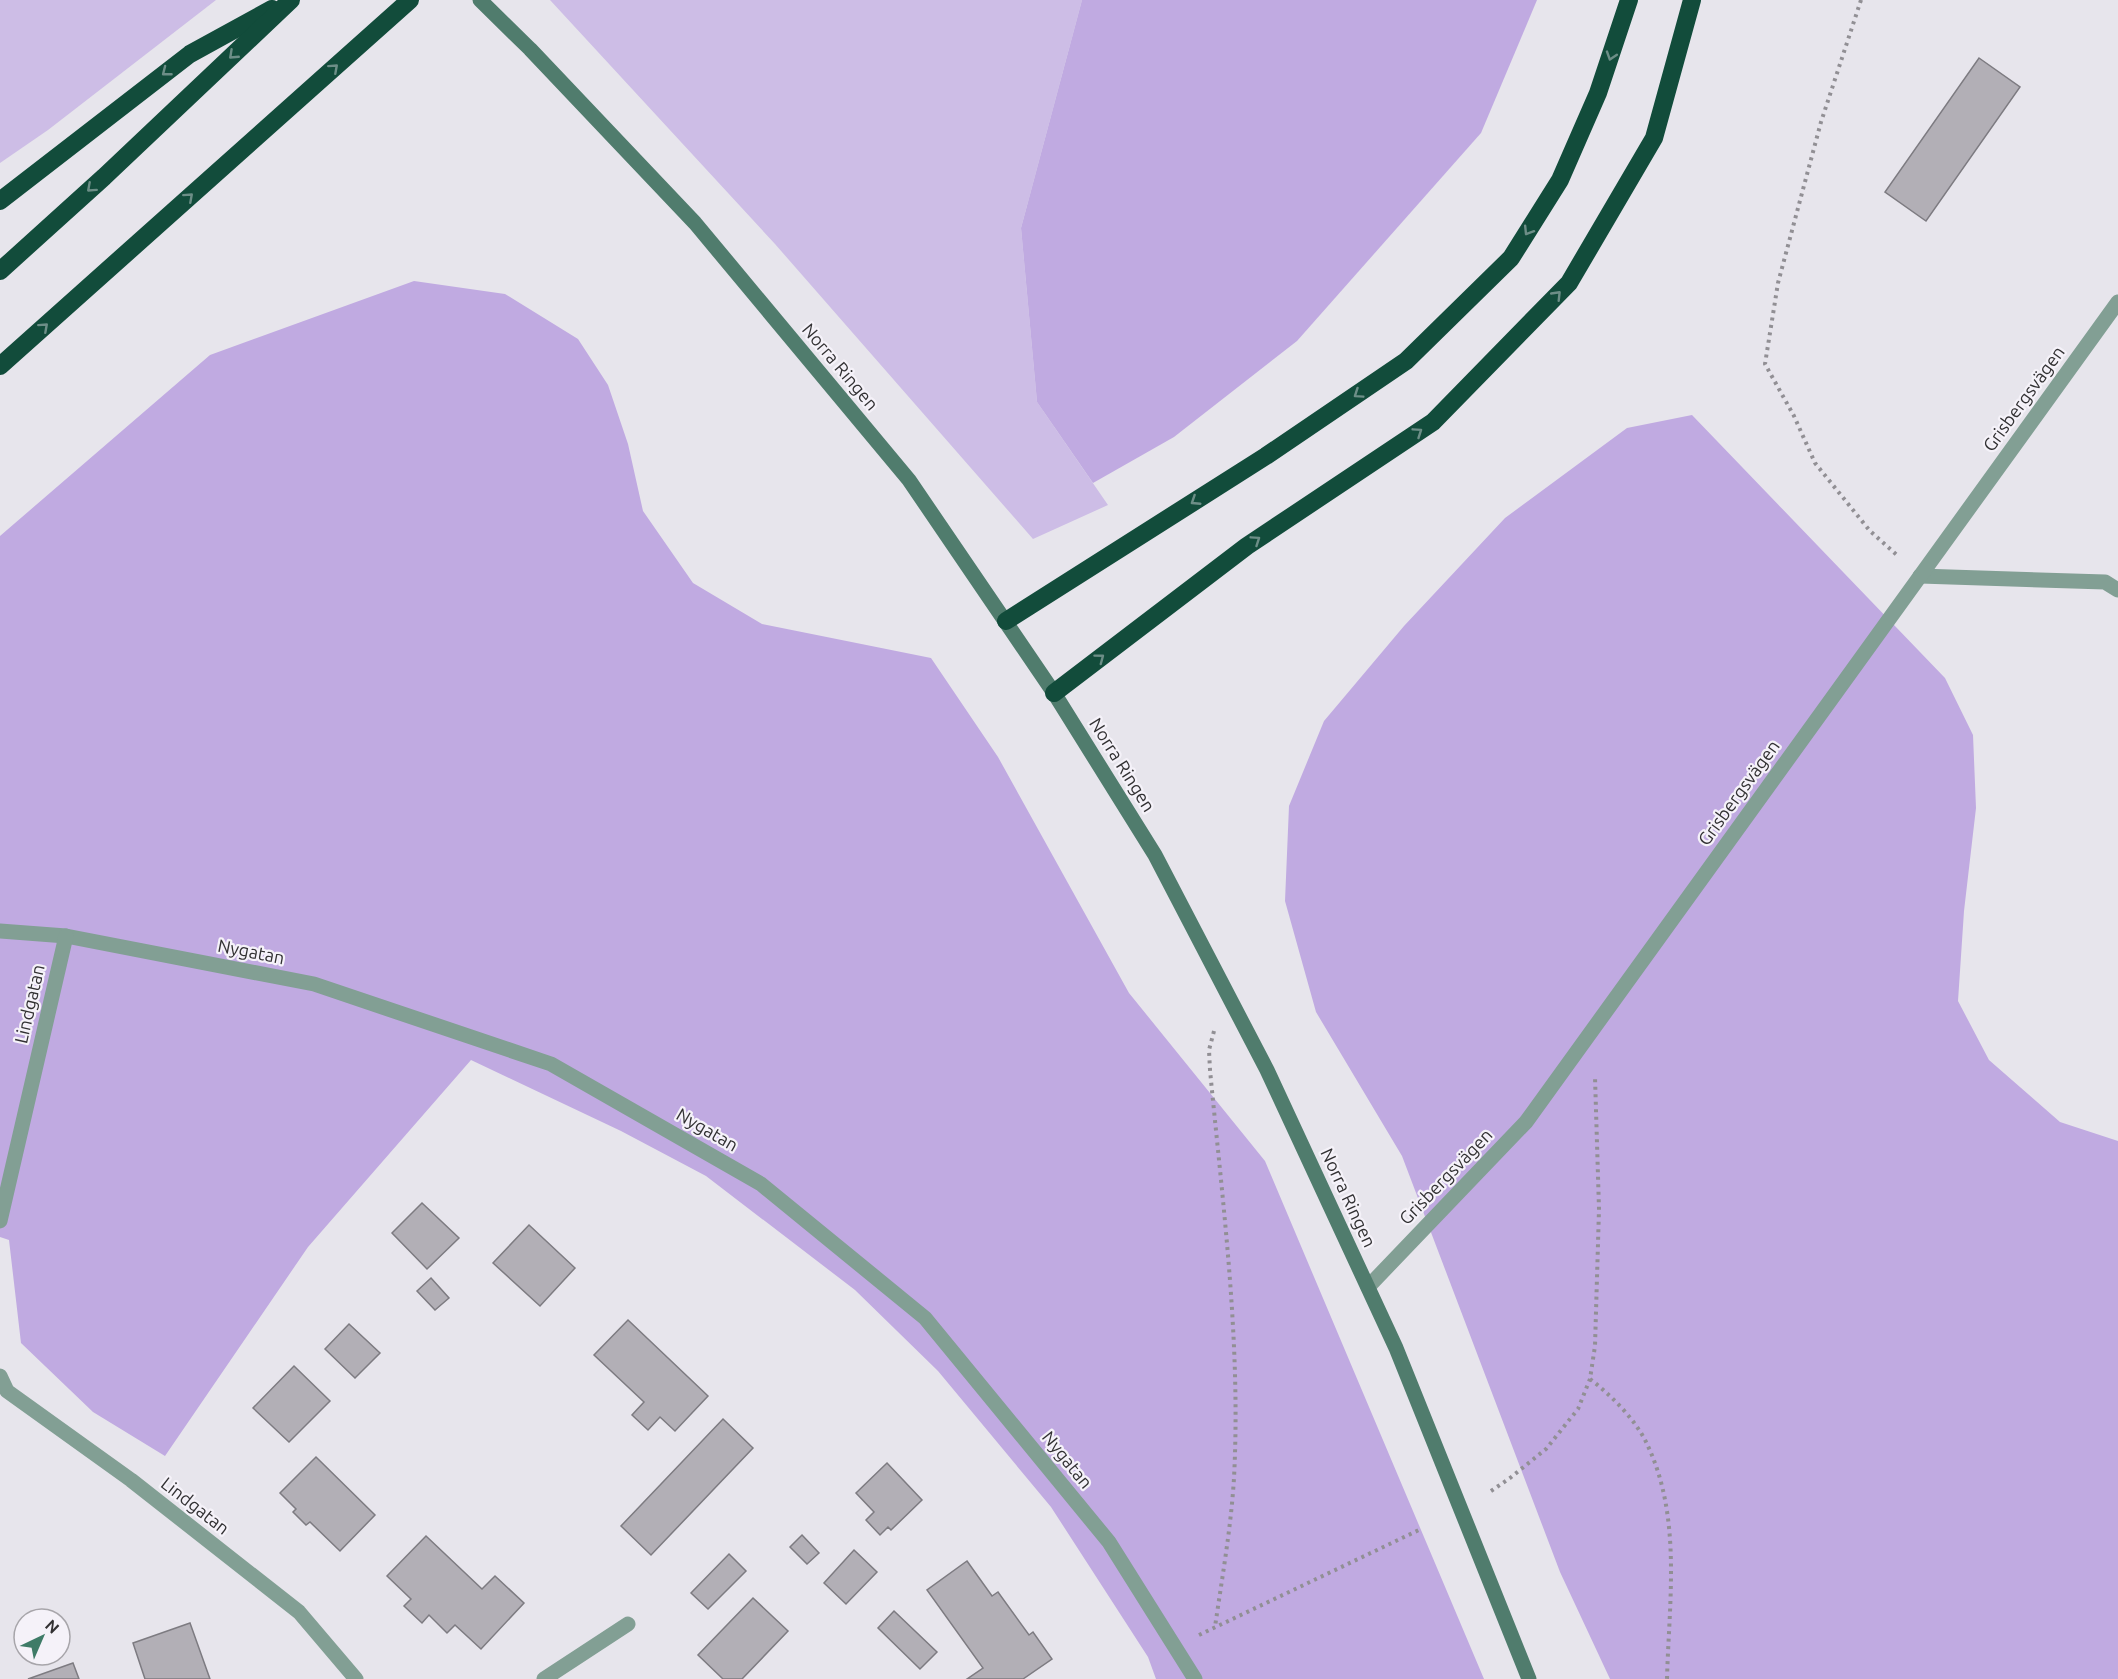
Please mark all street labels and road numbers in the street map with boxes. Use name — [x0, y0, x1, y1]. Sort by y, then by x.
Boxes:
street label: Norra Ringen — [799, 319, 883, 414]
street label: Grisbergsvägen — [1978, 342, 2068, 455]
street label: Norra Ringen — [1086, 714, 1160, 815]
street label: Grisbergsvägen — [1693, 736, 1783, 849]
street label: Nygatan — [216, 935, 286, 967]
street label: Lindgatan — [10, 962, 48, 1045]
street label: Nygatan — [673, 1104, 742, 1155]
street label: Grisbergsvägen — [1395, 1124, 1496, 1228]
street label: Norra Ringen — [1317, 1145, 1381, 1250]
street label: Nygatan — [1039, 1427, 1097, 1492]
street label: Lindgatan — [158, 1473, 233, 1538]

